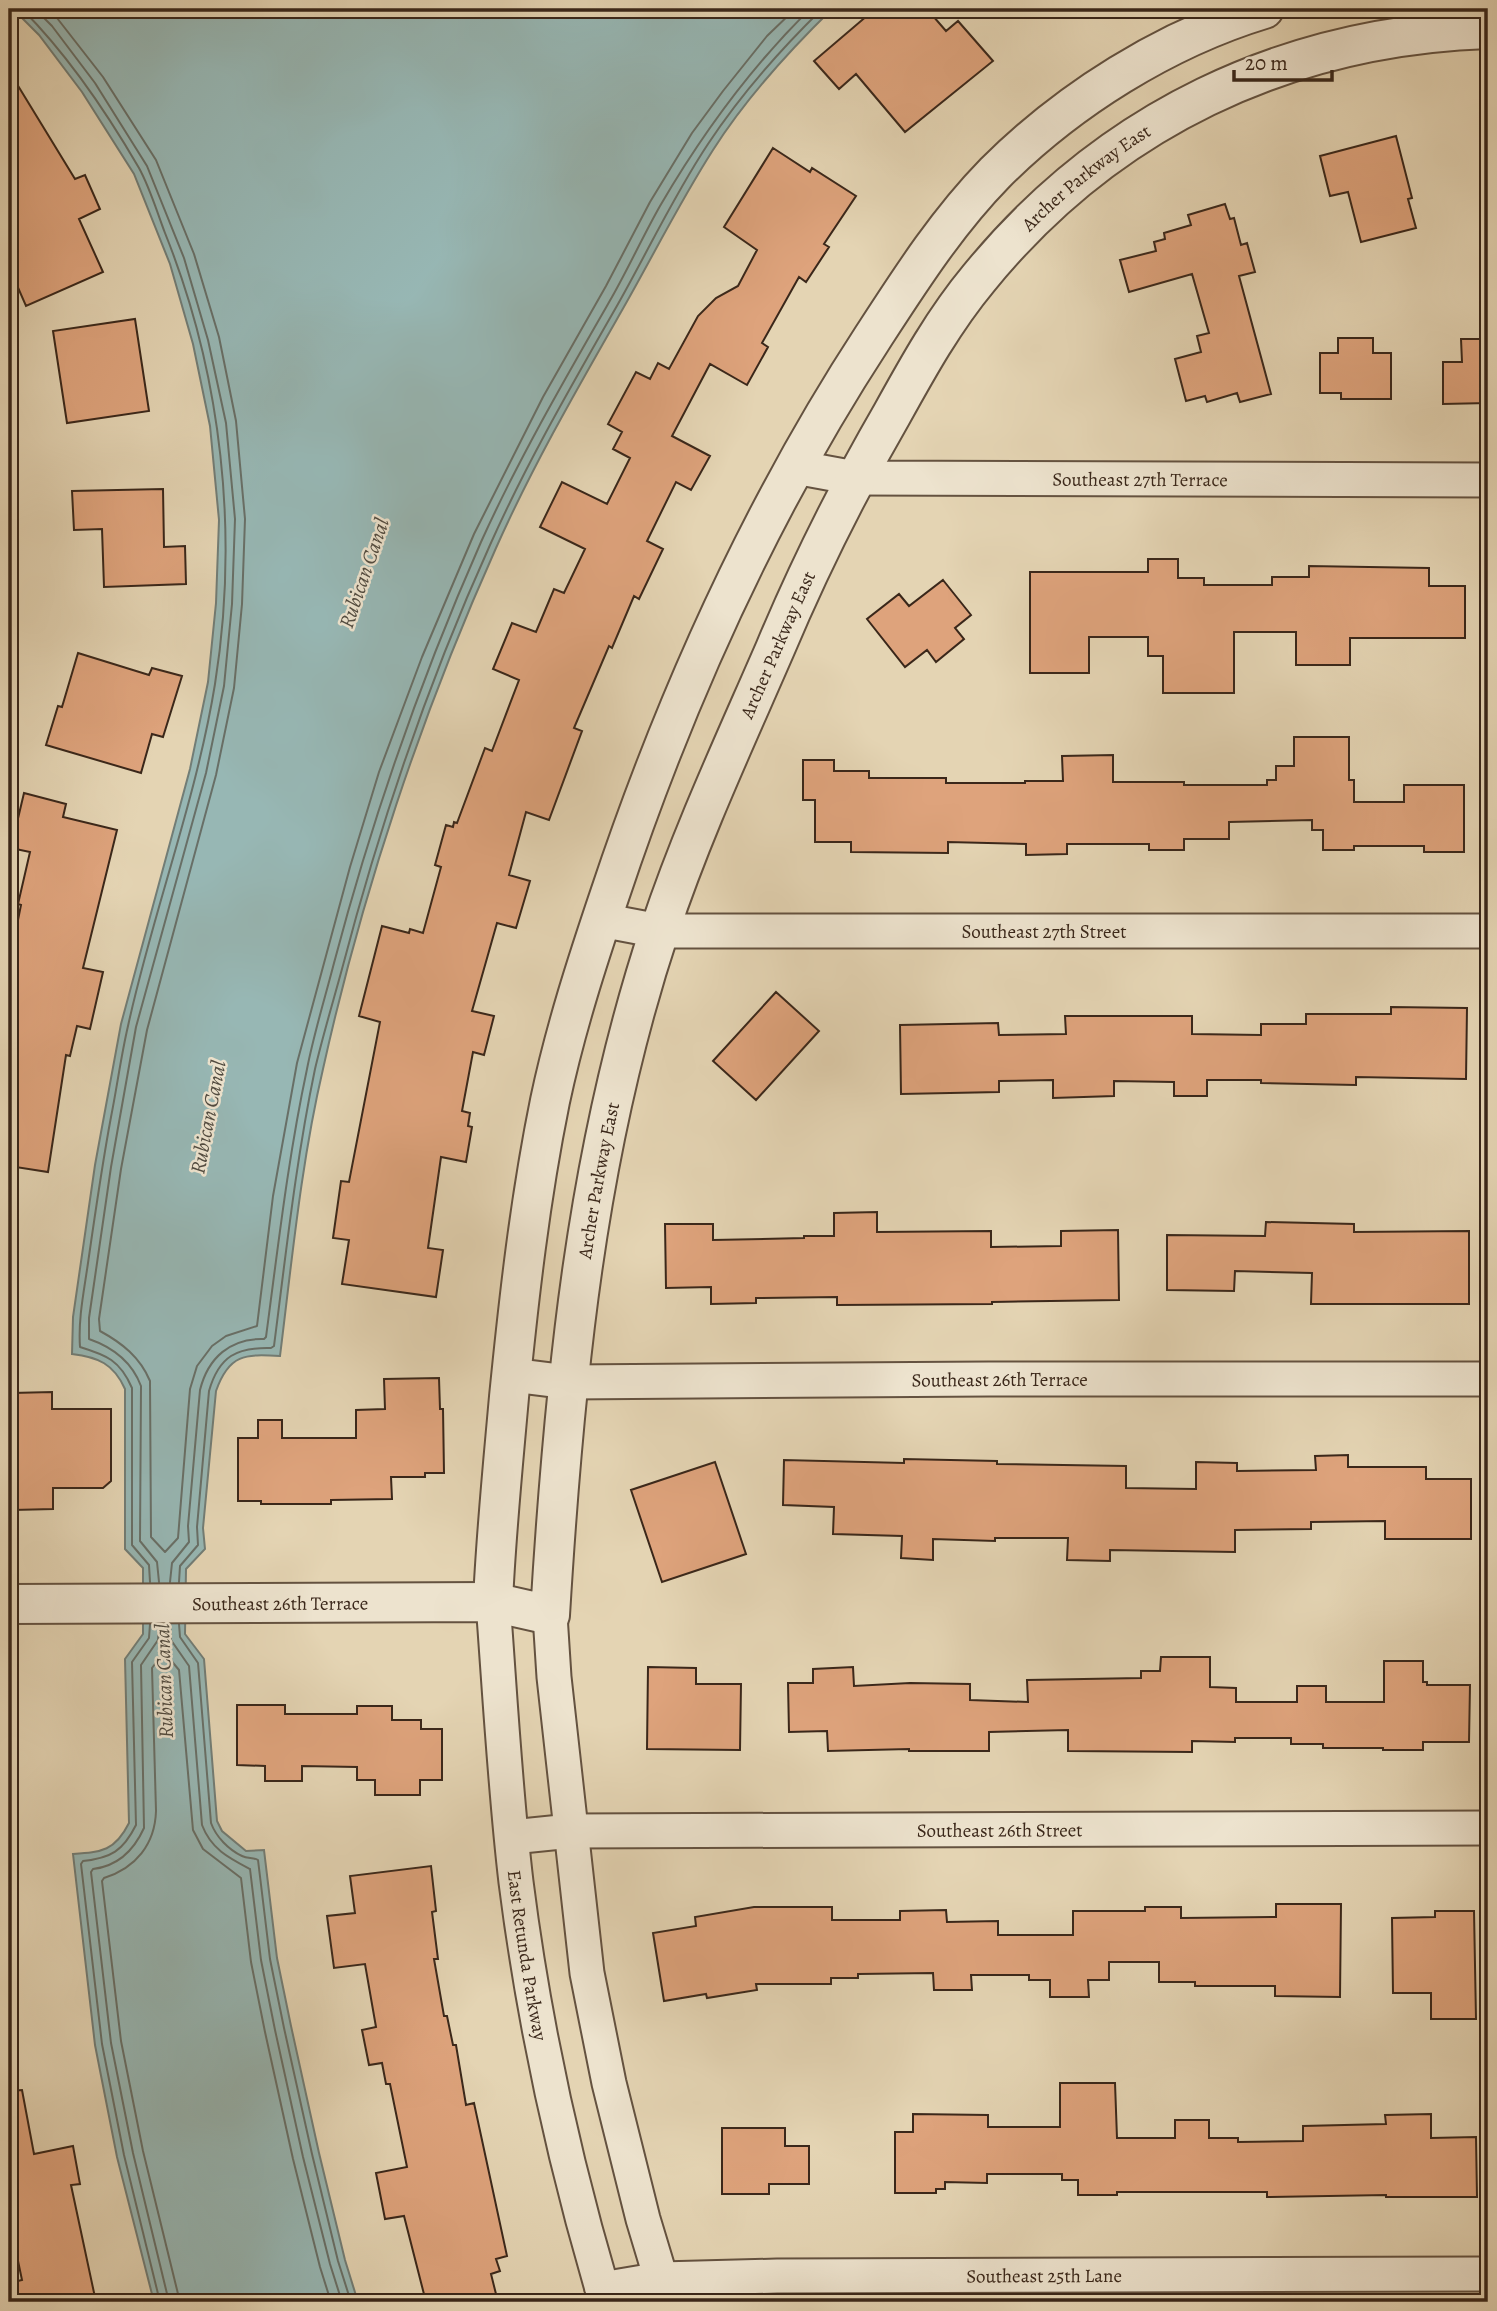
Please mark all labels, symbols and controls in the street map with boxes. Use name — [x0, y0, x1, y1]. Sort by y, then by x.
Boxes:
scale bar — [1234, 38, 1332, 82]
text: 20 m — [1245, 49, 1288, 77]
street label: Archer Parkway East — [1015, 118, 1156, 238]
street label: Southeast 27th Terrace — [1052, 467, 1228, 493]
water label: Rubican Canal — [332, 513, 396, 632]
street label: Archer Parkway East — [734, 567, 822, 724]
street label: Southeast 27th Street — [961, 919, 1126, 945]
water label: Rubican Canal — [183, 1057, 233, 1176]
street label: Archer Parkway East — [572, 1100, 626, 1262]
street label: Southeast 26th Terrace — [911, 1367, 1088, 1394]
street label: Southeast 26th Terrace — [192, 1591, 368, 1617]
water label: Rubican Canal — [148, 1622, 180, 1739]
street label: Southeast 26th Street — [917, 1817, 1083, 1844]
street label: East Retunda Parkway — [501, 1868, 553, 2043]
street label: Southeast 25th Lane — [966, 2263, 1122, 2289]

